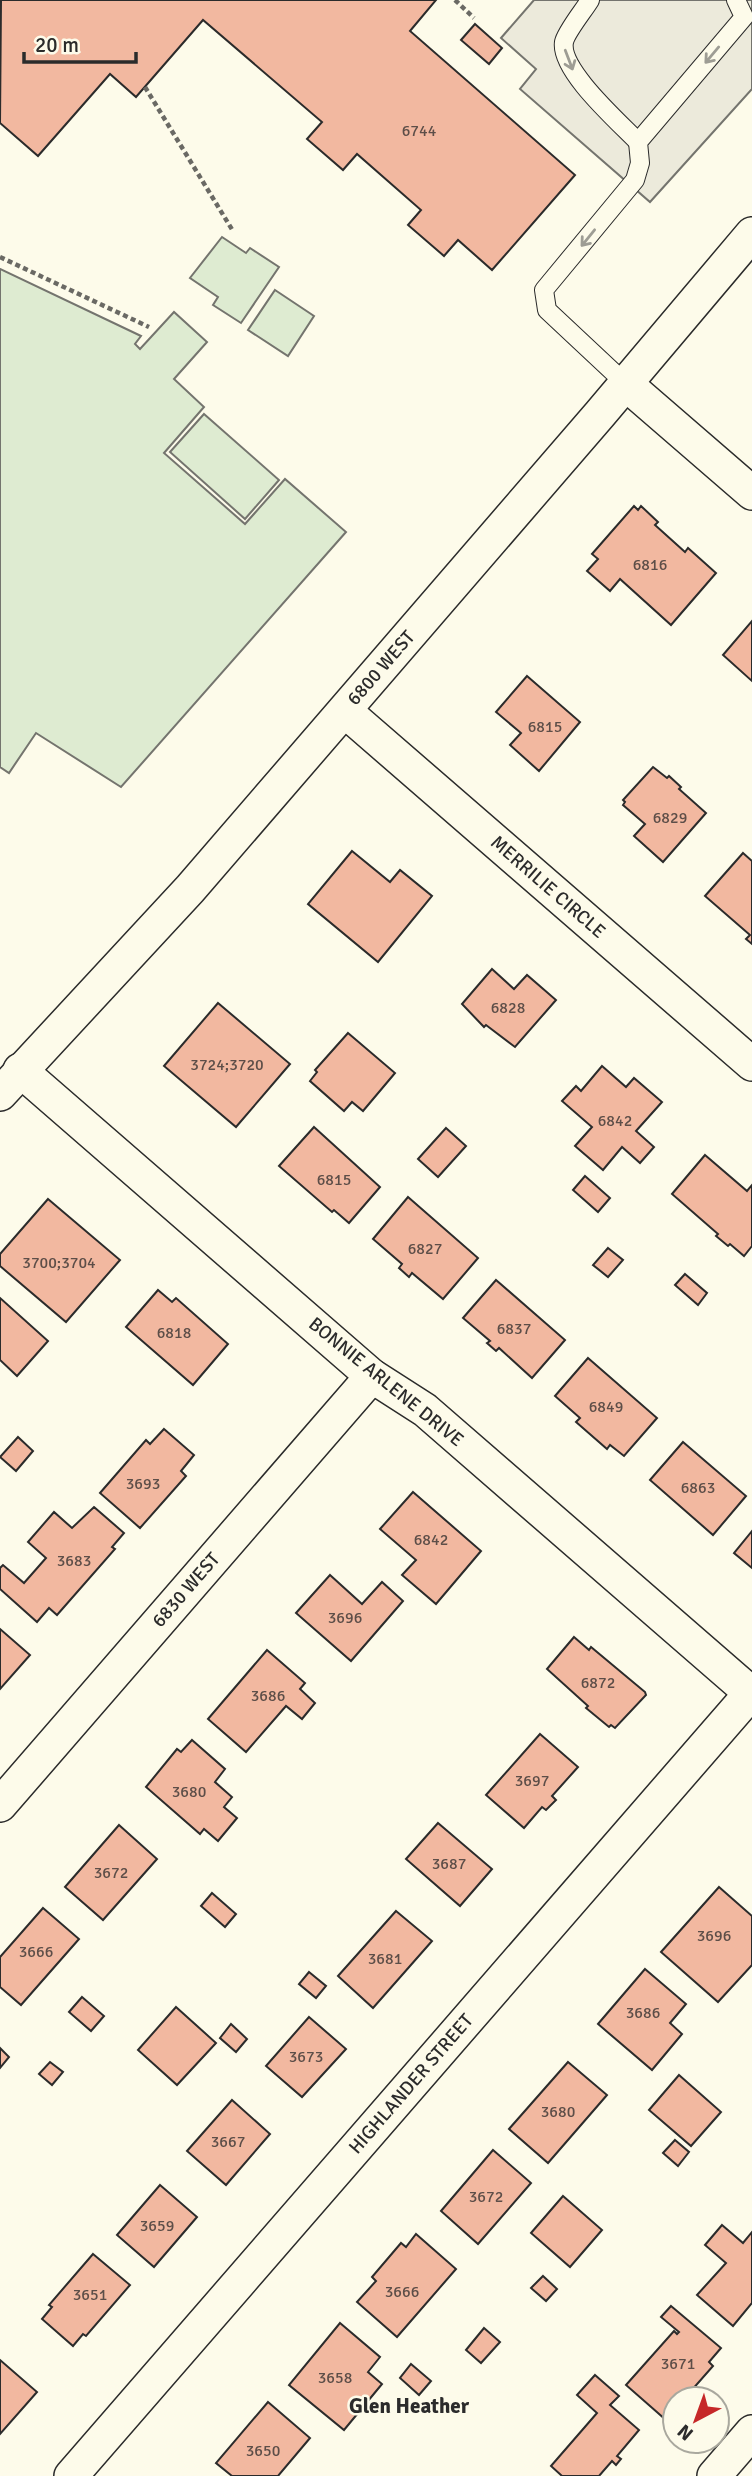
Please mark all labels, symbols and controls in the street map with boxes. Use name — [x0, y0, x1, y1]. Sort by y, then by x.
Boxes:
scale bar — [24, 21, 136, 65]
text: 20 m — [35, 32, 79, 58]
one-way arrow — [704, 45, 720, 63]
one-way arrow — [564, 49, 576, 70]
house number: 6744 — [402, 121, 437, 141]
one-way arrow — [580, 228, 596, 246]
house number: 6816 — [633, 555, 667, 575]
street label: 6800 WEST — [342, 625, 421, 710]
house number: 6815 — [528, 717, 562, 737]
house number: 6829 — [653, 808, 687, 828]
street label: MERRILIE CIRCLE — [485, 830, 611, 944]
house number: 6828 — [491, 998, 525, 1018]
house number: 3724;3720 — [190, 1055, 264, 1075]
house number: 6842 — [598, 1111, 632, 1131]
house number: 6815 — [317, 1170, 351, 1190]
house number: 6827 — [408, 1239, 442, 1259]
house number: 3700;3704 — [22, 1253, 96, 1273]
street label: BONNIE ARLENE DRIVE — [304, 1312, 468, 1452]
house number: 6837 — [497, 1319, 531, 1339]
house number: 6818 — [157, 1323, 191, 1343]
house number: 6849 — [589, 1397, 623, 1417]
house number: 3693 — [126, 1474, 160, 1494]
house number: 6863 — [681, 1478, 715, 1498]
house number: 6842 — [414, 1530, 448, 1550]
street label: 6830 WEST — [147, 1547, 226, 1632]
house number: 3683 — [57, 1551, 91, 1571]
house number: 3696 — [328, 1608, 362, 1628]
house number: 6872 — [581, 1673, 615, 1693]
house number: 3686 — [251, 1686, 285, 1706]
house number: 3697 — [515, 1771, 549, 1791]
house number: 3680 — [172, 1782, 206, 1802]
house number: 3687 — [432, 1854, 466, 1874]
house number: 3672 — [94, 1863, 128, 1883]
house number: 3696 — [697, 1926, 731, 1946]
house number: 3666 — [19, 1942, 53, 1962]
house number: 3681 — [368, 1949, 402, 1969]
house number: 3686 — [626, 2003, 660, 2023]
street label: HIGHLANDER STREET — [344, 2008, 479, 2159]
house number: 3673 — [289, 2047, 323, 2067]
house number: 3680 — [541, 2102, 575, 2122]
house number: 3667 — [211, 2132, 245, 2152]
house number: 3672 — [469, 2187, 503, 2207]
house number: 3659 — [140, 2216, 174, 2236]
house number: 3666 — [385, 2282, 419, 2302]
house number: 3651 — [73, 2285, 107, 2305]
house number: 3671 — [661, 2354, 695, 2374]
house number: 3658 — [318, 2368, 352, 2388]
north arrow — [661, 2385, 731, 2455]
district label: Glen Heather — [349, 2393, 470, 2419]
text: N — [673, 2419, 698, 2445]
house number: 3650 — [246, 2441, 280, 2461]

